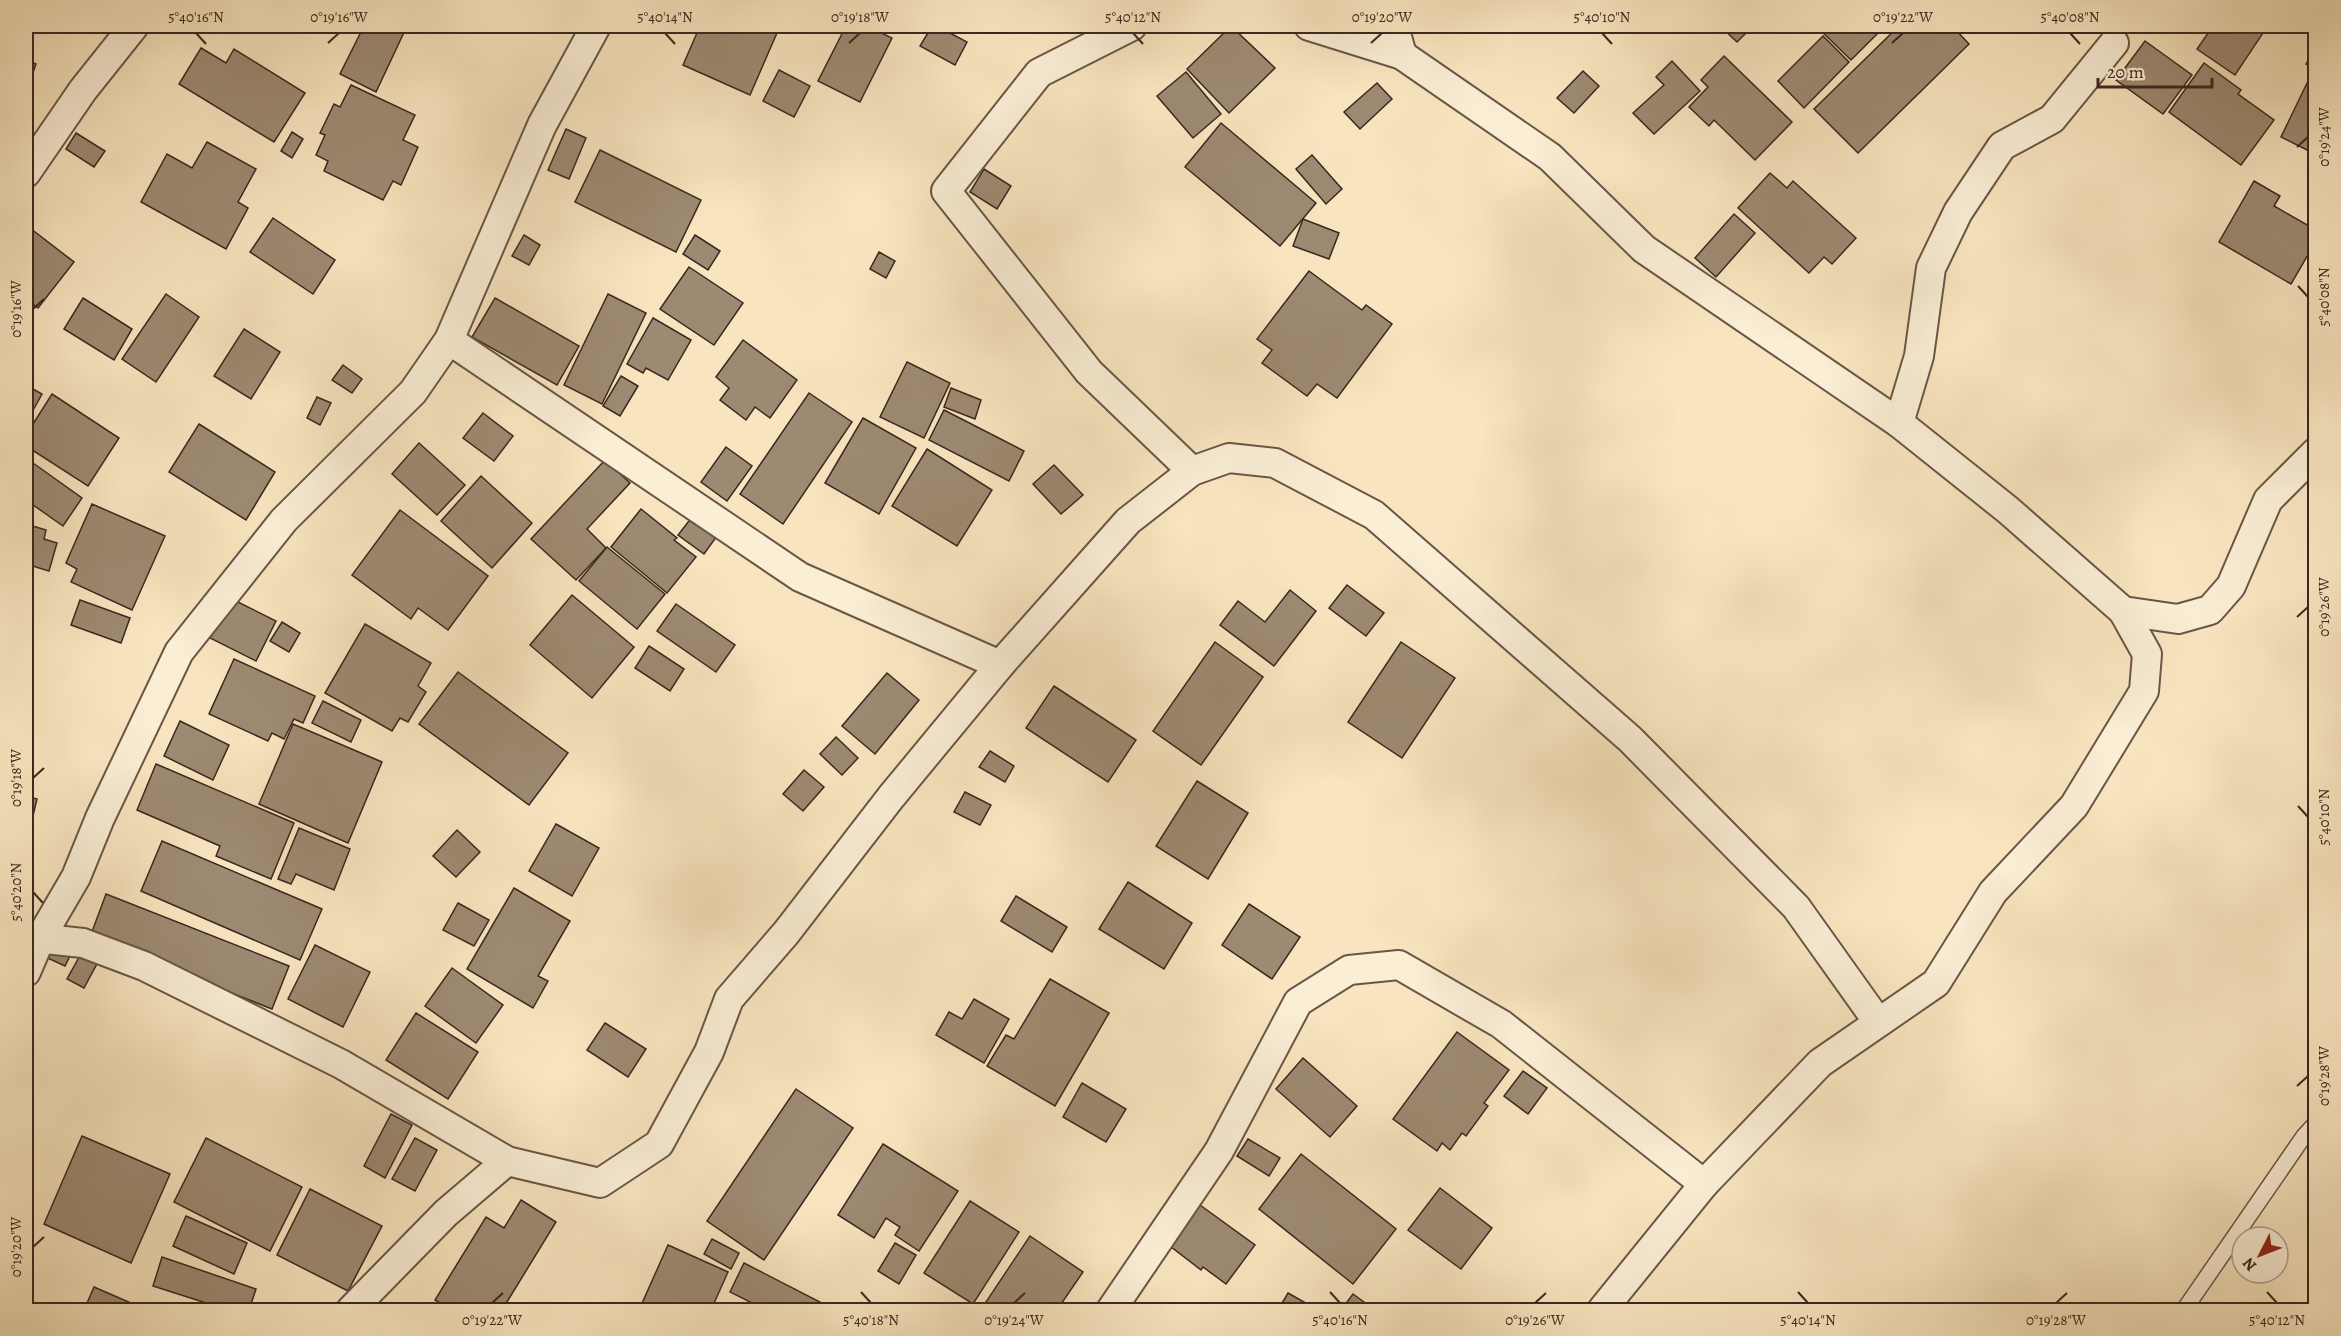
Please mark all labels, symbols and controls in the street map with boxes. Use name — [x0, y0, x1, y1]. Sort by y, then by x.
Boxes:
text: 5°40'16"N — [168, 7, 224, 27]
text: 0°19'16"W — [310, 7, 368, 27]
text: 5°40'14"N — [637, 7, 693, 27]
text: 0°19'18"W — [831, 7, 889, 27]
text: 5°40'12"N — [1105, 7, 1161, 27]
text: 0°19'20"W — [1352, 7, 1412, 27]
text: 5°40'10"N — [1574, 7, 1631, 27]
text: 0°19'22"W — [1873, 7, 1933, 27]
text: 5°40'08"N — [2041, 7, 2100, 27]
scale bar — [2098, 51, 2212, 89]
text: 20 m — [2107, 60, 2144, 84]
text: 0°19'24"W — [2314, 107, 2334, 167]
text: 5°40'08"N — [2314, 267, 2334, 326]
text: 0°19'16"W — [6, 280, 26, 338]
text: 0°19'26"W — [2314, 577, 2334, 637]
text: 0°19'18"W — [6, 749, 26, 807]
text: 5°40'10"N — [2314, 788, 2334, 845]
text: 5°40'20"N — [6, 862, 26, 921]
text: 0°19'28"W — [2314, 1046, 2334, 1106]
text: 0°19'20"W — [6, 1217, 26, 1277]
north arrow — [2230, 1225, 2290, 1285]
text: N — [2237, 1252, 2262, 1276]
text: 0°19'22"W — [462, 1310, 522, 1330]
text: 5°40'18"N — [843, 1310, 899, 1330]
text: 0°19'24"W — [984, 1310, 1044, 1330]
text: 5°40'16"N — [1312, 1310, 1368, 1330]
text: 0°19'26"W — [1505, 1310, 1565, 1330]
text: 5°40'14"N — [1780, 1310, 1836, 1330]
text: 0°19'28"W — [2026, 1310, 2086, 1330]
text: 5°40'12"N — [2249, 1310, 2305, 1330]

